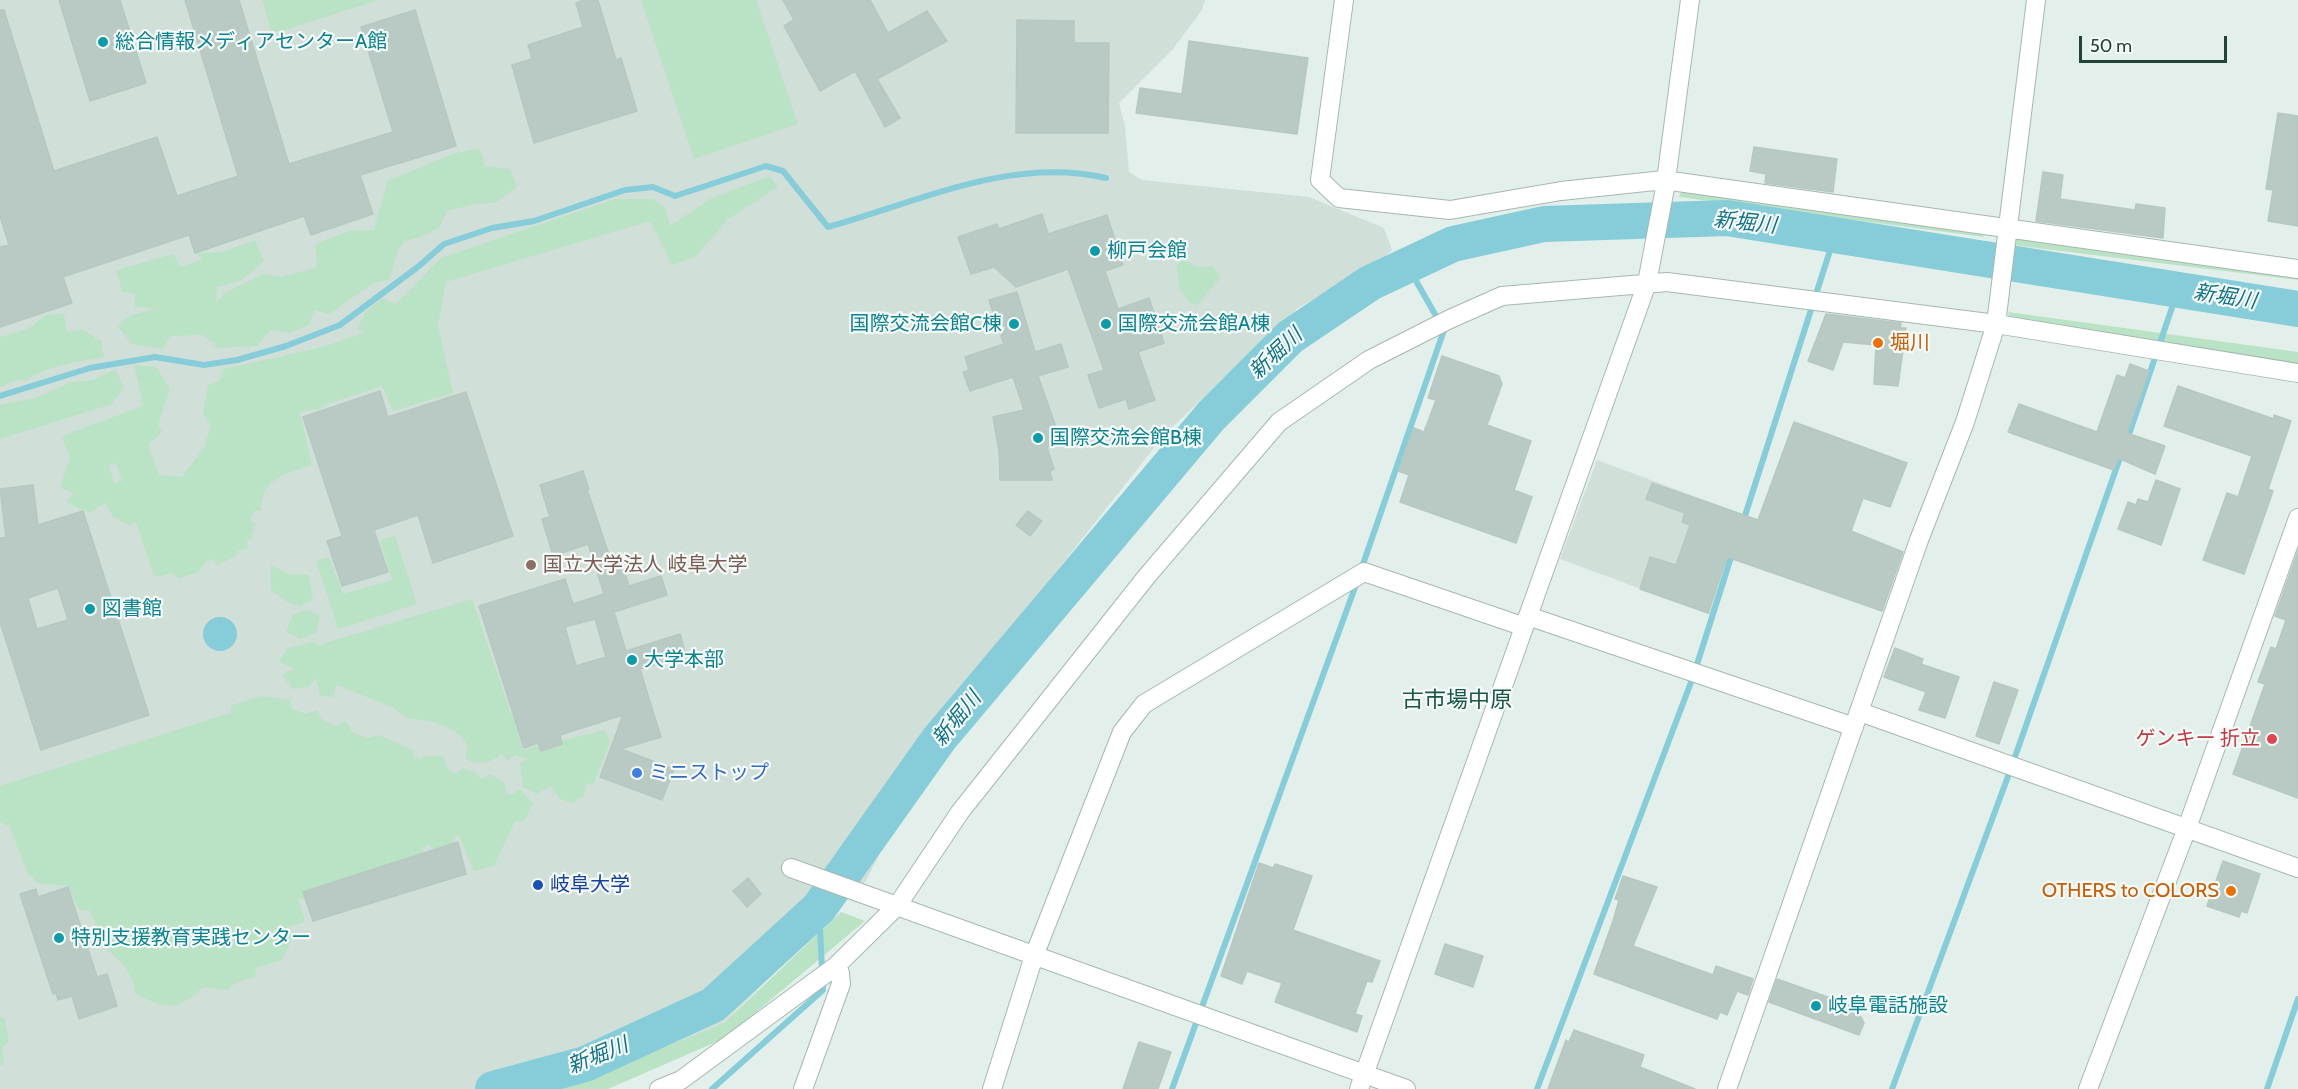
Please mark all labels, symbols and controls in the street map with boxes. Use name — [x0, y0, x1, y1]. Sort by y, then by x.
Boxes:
scale bar — [2082, 24, 2230, 62]
place label: 総合情報メディアセンターA館 — [115, 30, 387, 54]
marker: 総合情報メディアセンターA館 — [96, 35, 110, 49]
text: 50 m — [2090, 35, 2132, 57]
water label: 新堀川 — [1712, 207, 1778, 239]
place label: 柳戸会館 — [1107, 239, 1187, 263]
marker: 柳戸会館 — [1088, 244, 1102, 258]
water label: 新堀川 — [2192, 280, 2258, 314]
place label: 国際交流会館C棟 — [850, 312, 1002, 336]
place label: 国際交流会館A棟 — [1118, 312, 1270, 336]
marker: 国際交流会館C棟 — [1007, 317, 1021, 331]
marker: 国際交流会館A棟 — [1099, 317, 1113, 331]
water label: 新堀川 — [1244, 323, 1308, 385]
place label: 堀川 — [1890, 331, 1930, 355]
marker: 堀川 — [1871, 336, 1885, 350]
place label: 国際交流会館B棟 — [1050, 426, 1202, 450]
marker: 国際交流会館B棟 — [1031, 431, 1045, 445]
place label: 国立大学法人 岐阜大学 — [543, 553, 747, 577]
marker: 国立大学法人 岐阜大学 — [524, 558, 538, 572]
place label: 図書館 — [102, 597, 162, 621]
marker: 図書館 — [83, 602, 97, 616]
place label: 大学本部 — [644, 648, 724, 672]
marker: 大学本部 — [625, 653, 639, 667]
water label: 新堀川 — [927, 687, 987, 751]
district label: 古市場中原 — [1402, 688, 1512, 714]
place label: ゲンキー 折立 — [2136, 727, 2260, 751]
marker: ゲンキー 折立 — [2265, 732, 2279, 746]
place label: ミニストップ — [649, 761, 769, 785]
marker: ミニストップ — [630, 766, 644, 780]
place label: 岐阜大学 — [550, 873, 630, 897]
marker: 岐阜大学 — [531, 878, 545, 892]
place label: OTHERS to COLORS — [2042, 879, 2219, 903]
marker: OTHERS to COLORS — [2224, 884, 2238, 898]
place label: 特別支援教育実践センター — [71, 926, 311, 950]
marker: 特別支援教育実践センター — [52, 931, 66, 945]
place label: 岐阜電話施設 — [1828, 994, 1948, 1018]
marker: 岐阜電話施設 — [1809, 999, 1823, 1013]
water label: 新堀川 — [564, 1033, 632, 1079]

